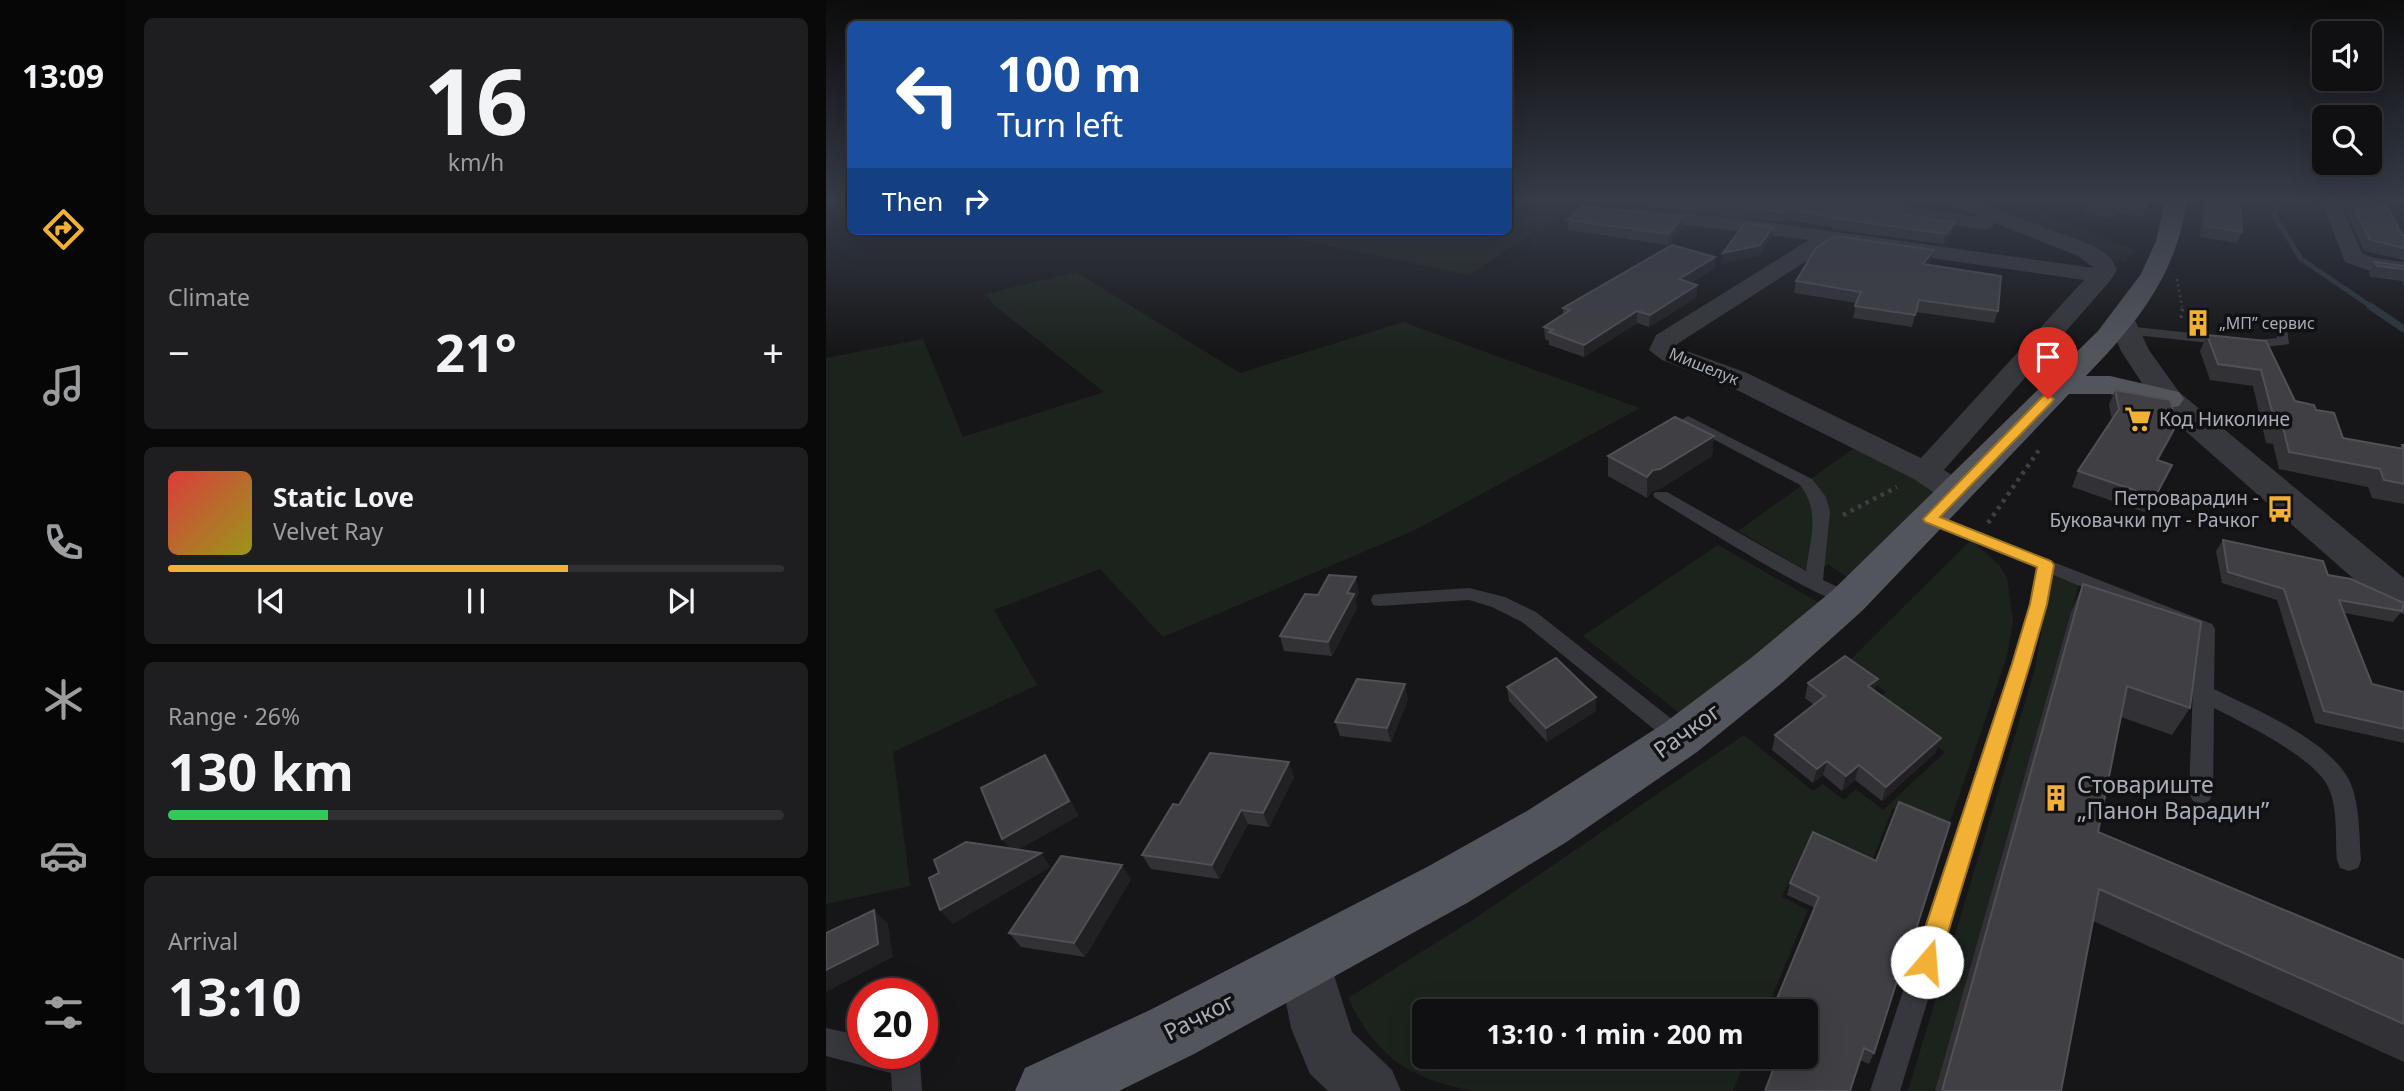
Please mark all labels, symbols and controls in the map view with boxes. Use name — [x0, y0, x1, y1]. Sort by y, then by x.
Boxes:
map controls — [2312, 21, 2382, 175]
button: sound — [2312, 21, 2382, 91]
text: 16 — [424, 38, 528, 162]
text: 100 m — [997, 40, 1142, 106]
icon: left — [882, 49, 973, 140]
text: 13:09 — [22, 54, 104, 97]
text: Turn left — [997, 103, 1123, 146]
button: search — [2312, 105, 2382, 175]
text: km/h — [448, 146, 504, 178]
icon: right — [957, 182, 995, 220]
text: Then — [882, 183, 943, 219]
icon: directions — [39, 205, 88, 254]
text: Climate — [168, 281, 250, 313]
building icon: „МП” сервис — [2183, 308, 2213, 338]
place label: „МП” сервис — [2219, 312, 2315, 334]
text: 21° — [435, 316, 517, 387]
text: − — [168, 326, 190, 378]
text: + — [762, 326, 784, 378]
pin — [2018, 327, 2078, 399]
icon: arrive — [2029, 338, 2067, 376]
street label: Мишелук — [1666, 342, 1743, 390]
icon: music — [39, 361, 88, 410]
supermarket icon: Код Николине — [2123, 404, 2153, 434]
place label: Код Николине — [2159, 406, 2290, 432]
text: Static Love — [273, 479, 414, 515]
place label: Петроварадин - Буковачки пут - Рачког — [2049, 485, 2259, 533]
bus stop icon: Петроварадин - Буковачки пут - Рачког — [2265, 494, 2295, 524]
text: Velvet Ray — [273, 515, 383, 547]
icon: phone — [39, 518, 88, 567]
icon: previous — [252, 582, 290, 620]
icon: pause — [457, 582, 495, 620]
icon: next — [662, 582, 700, 620]
icon: climate — [39, 675, 88, 724]
street label: Рачког — [1647, 695, 1726, 765]
text: Range · 26% — [168, 700, 300, 732]
text: 130 km — [168, 735, 354, 806]
place label: Стовариште „Панон Варадин” — [2077, 768, 2269, 826]
building icon: Стовариште „Панон Варадин” — [2041, 783, 2071, 813]
icon: car — [39, 831, 88, 880]
text: Arrival — [168, 925, 238, 957]
position arrow — [1890, 925, 1964, 999]
text: 13:10 — [168, 960, 302, 1031]
speed limit sign: 20 — [847, 978, 938, 1069]
street label: Рачког — [1158, 985, 1239, 1047]
icon: filters — [39, 988, 88, 1037]
text: 13:10 · 1 min · 200 m — [1487, 1016, 1743, 1052]

